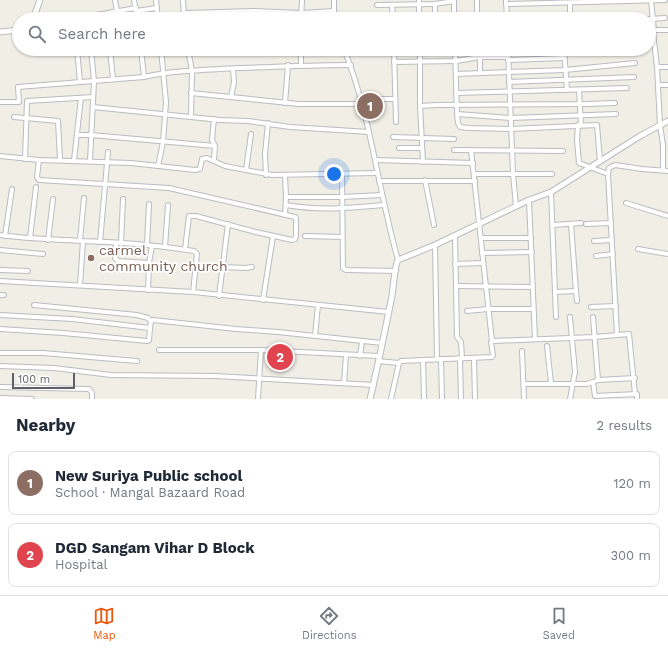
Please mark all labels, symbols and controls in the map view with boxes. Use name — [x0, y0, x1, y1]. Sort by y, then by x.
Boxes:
search box — [12, 12, 656, 56]
icon: search — [26, 23, 48, 45]
text: Search here — [58, 25, 146, 43]
pin: 1 — [357, 91, 383, 121]
your location — [324, 164, 344, 184]
place label: carmel community church — [99, 242, 228, 274]
marker: carmel community church — [86, 253, 96, 263]
pin: 2 — [267, 342, 293, 372]
scale bar — [12, 371, 75, 390]
text: 100 m — [18, 373, 50, 386]
text: Nearby — [16, 415, 75, 435]
text: 2 results — [597, 418, 652, 433]
text: New Suriya Public school — [55, 467, 242, 485]
text: 1 — [27, 476, 33, 491]
text: 120 m — [613, 476, 651, 491]
text: School · Mangal Bazaard Road — [55, 485, 245, 500]
text: DGD Sangam Vihar D Block — [55, 539, 255, 557]
text: 2 — [26, 548, 34, 563]
text: 300 m — [610, 548, 651, 563]
text: Hospital — [55, 557, 107, 572]
tab: Map — [93, 605, 116, 642]
tab: Directions — [302, 605, 356, 642]
tab: Saved — [543, 605, 575, 642]

